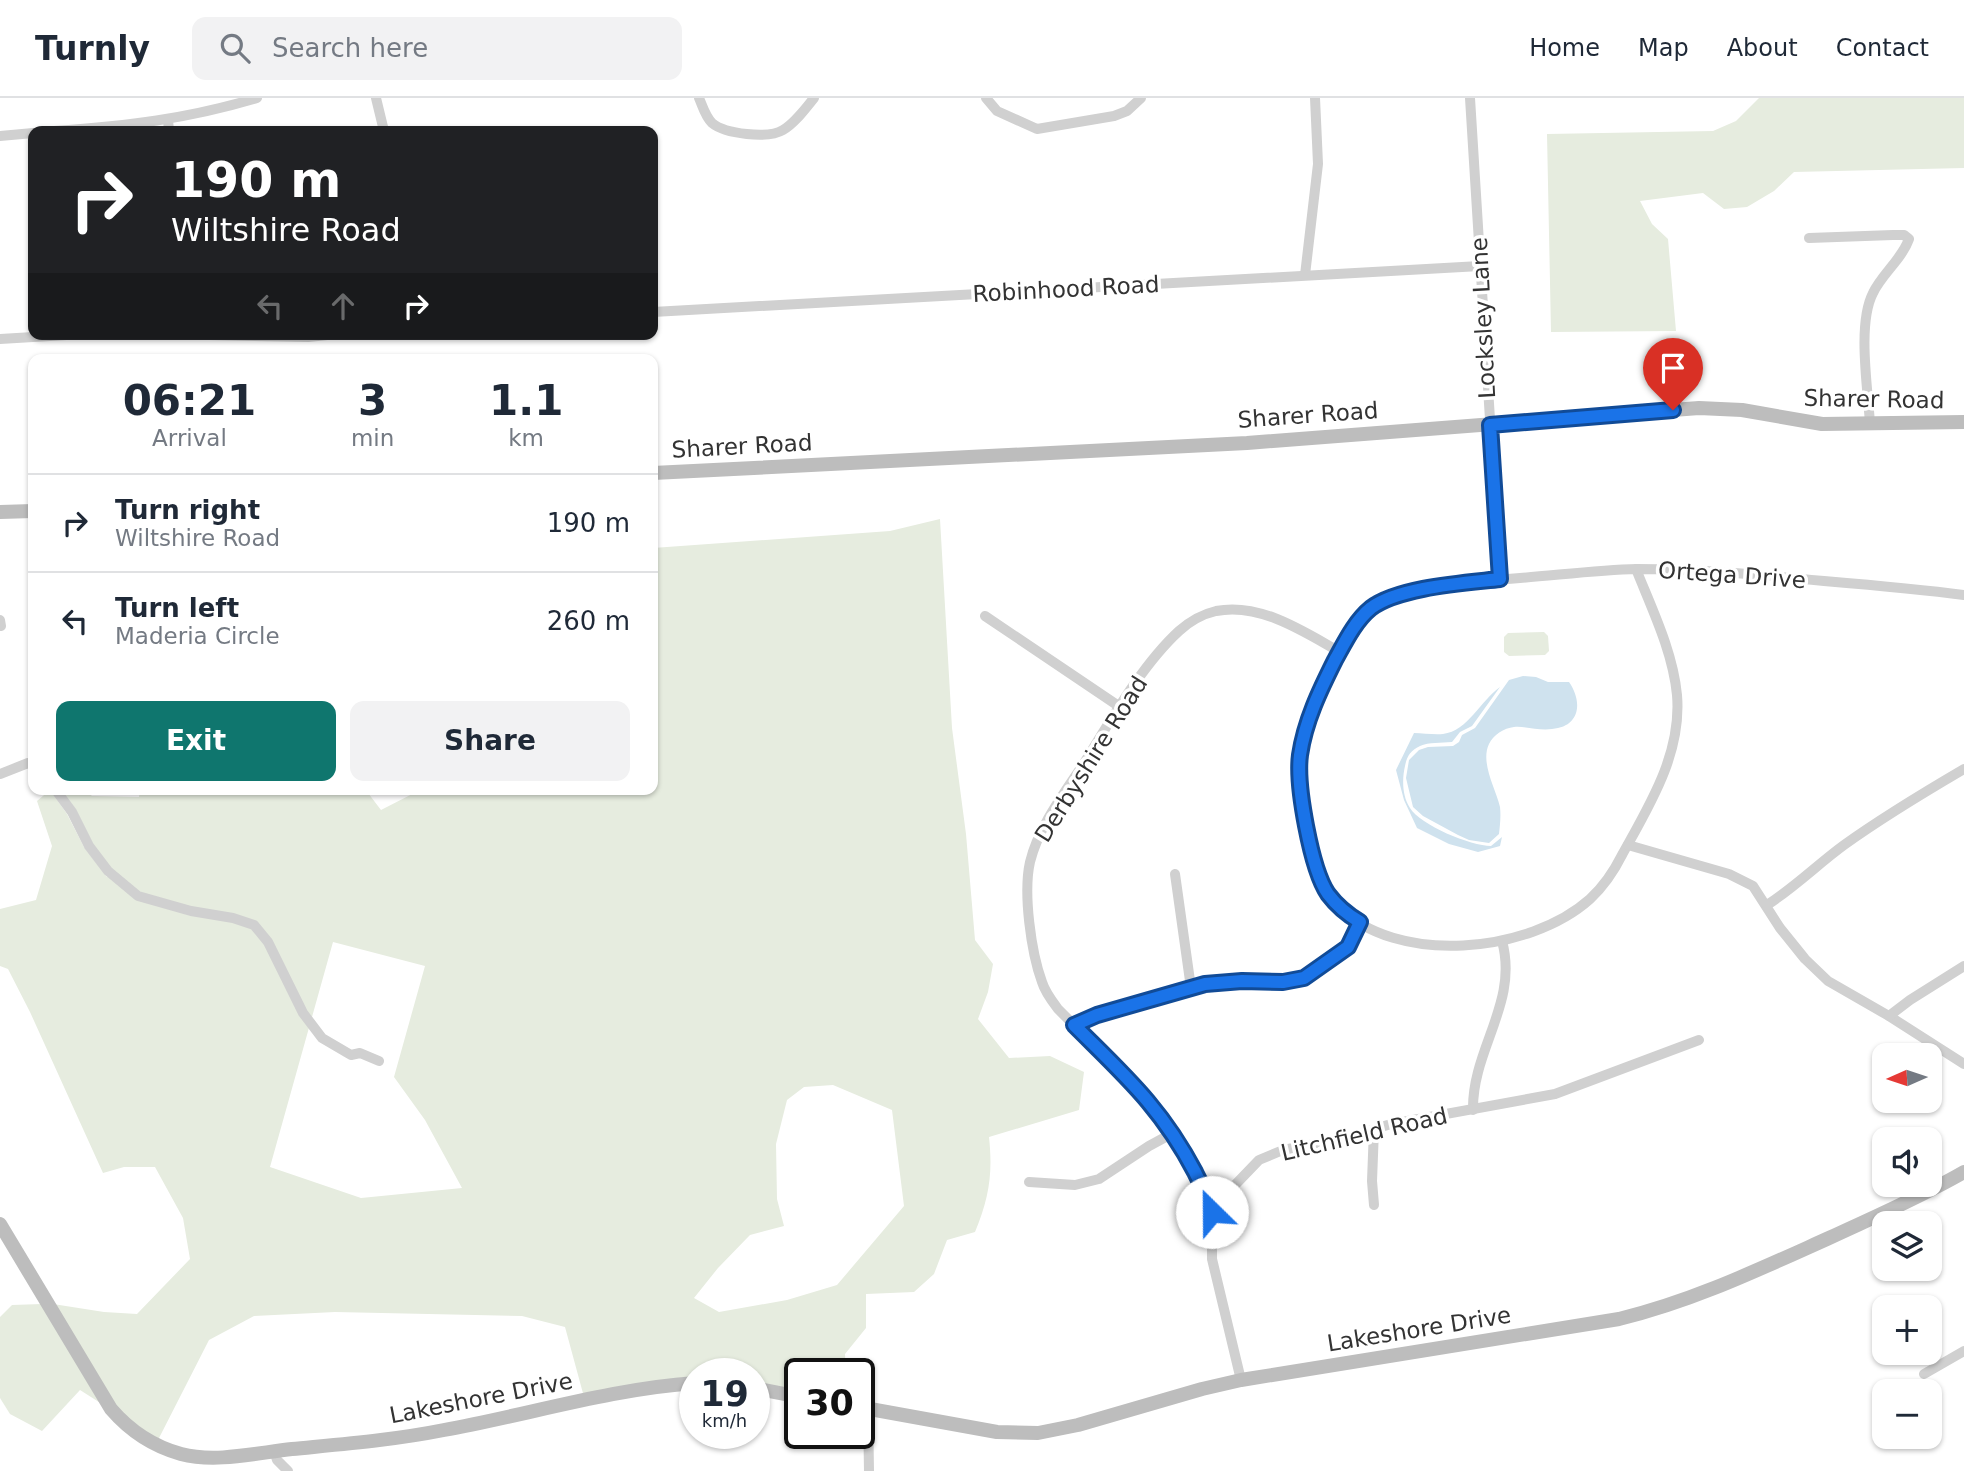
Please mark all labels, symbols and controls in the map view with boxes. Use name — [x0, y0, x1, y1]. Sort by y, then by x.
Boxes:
search box — [192, 17, 682, 80]
text: Turnly — [35, 29, 150, 68]
icon: search — [216, 29, 254, 67]
text: Search here — [272, 33, 428, 63]
text: Home — [1529, 34, 1600, 62]
text: Map — [1638, 34, 1689, 62]
text: About — [1727, 34, 1798, 62]
text: Contact — [1836, 34, 1929, 62]
text: 190 m — [171, 152, 341, 209]
icon: right — [56, 154, 147, 245]
text: Wiltshire Road — [171, 211, 401, 249]
street label: Locksley Lane — [1466, 237, 1500, 399]
street label: Robinhood Road — [972, 271, 1160, 307]
icon: left — [251, 287, 289, 325]
icon: ahead — [324, 287, 362, 325]
icon: right — [397, 287, 435, 325]
pin — [1643, 338, 1703, 410]
icon: arrive — [1654, 349, 1692, 387]
text: 06:21 — [123, 376, 256, 425]
text: 3 — [358, 376, 387, 425]
text: 1.1 — [489, 376, 563, 425]
street label: Sharer Road — [1803, 385, 1945, 413]
street label: Sharer Road — [1237, 397, 1379, 433]
text: Arrival — [152, 425, 227, 451]
text: min — [351, 425, 394, 451]
text: km — [508, 425, 544, 451]
street label: Sharer Road — [671, 429, 813, 463]
text: Turn right — [115, 495, 260, 525]
icon: right — [56, 504, 94, 542]
text: 190 m — [547, 508, 630, 538]
text: Wiltshire Road — [115, 525, 280, 551]
street label: Ortega Drive — [1657, 557, 1807, 593]
text: Turn left — [115, 593, 239, 623]
icon: left — [56, 602, 94, 640]
text: 260 m — [547, 606, 630, 636]
text: Maderia Circle — [115, 623, 280, 649]
street label: Derbyshire Road — [1029, 671, 1153, 847]
button: Exit — [56, 701, 336, 781]
button: Share — [350, 701, 630, 781]
north arrow — [1872, 1043, 1942, 1113]
map controls — [1872, 1043, 1942, 1449]
street label: Litchfield Road — [1278, 1102, 1450, 1166]
button: sound — [1872, 1127, 1942, 1197]
position arrow — [1175, 1175, 1249, 1249]
button: layers — [1872, 1211, 1942, 1281]
button: + — [1872, 1295, 1942, 1365]
street label: Lakeshore Drive — [1325, 1302, 1513, 1356]
speed limit sign: 30 — [784, 1358, 875, 1449]
street label: Lakeshore Drive — [387, 1368, 575, 1428]
text: 19 — [700, 1374, 749, 1414]
button: − — [1872, 1379, 1942, 1449]
text: km/h — [702, 1410, 747, 1431]

